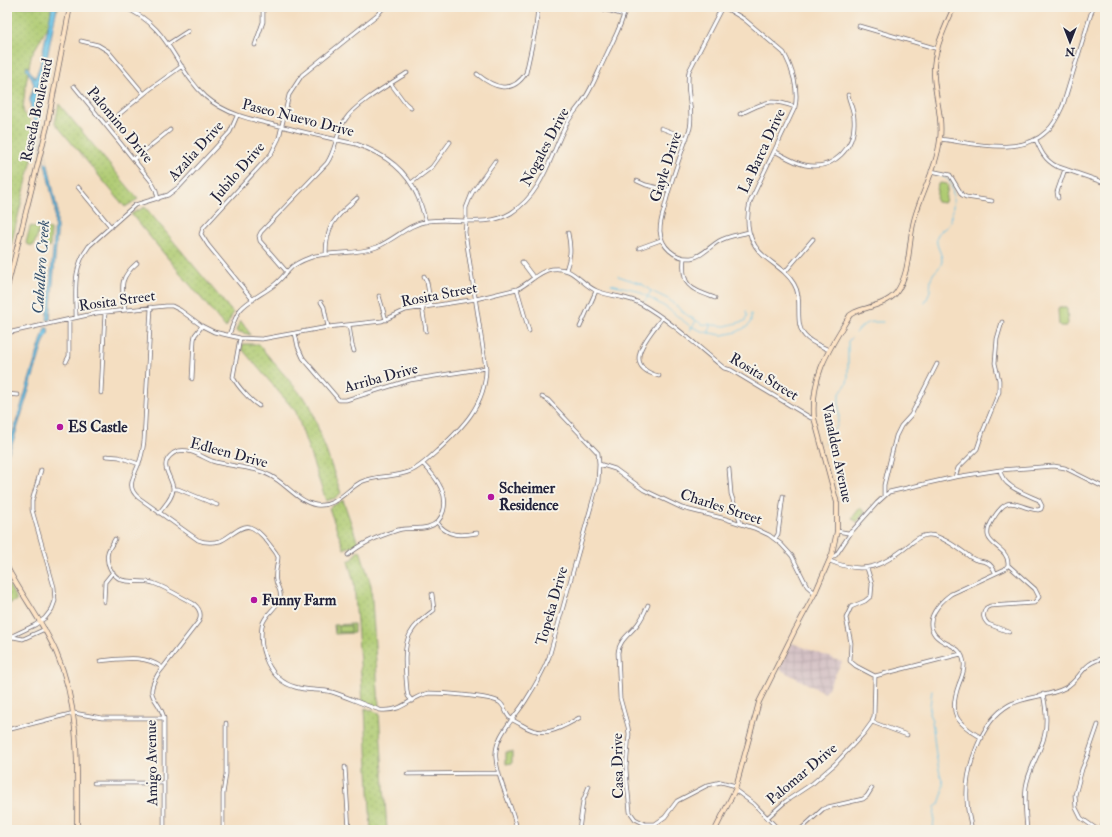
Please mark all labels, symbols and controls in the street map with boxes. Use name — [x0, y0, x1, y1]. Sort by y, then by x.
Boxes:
north arrow — [1050, 22, 1090, 62]
text: N — [1064, 45, 1076, 58]
street label: Reseda Boulevard — [17, 56, 57, 163]
street label: Palomino Drive — [83, 83, 157, 167]
street label: Paseo Nuevo Drive — [240, 95, 356, 141]
street label: Nogales Drive — [516, 104, 574, 190]
street label: La Barca Drive — [734, 106, 790, 196]
street label: Azalia Drive — [163, 117, 228, 186]
street label: Gayle Drive — [646, 129, 686, 205]
street label: Jubilo Drive — [206, 138, 270, 207]
water label: Caballero Creek — [28, 219, 54, 315]
street label: Rosita Street — [399, 278, 479, 312]
street label: Rosita Street — [77, 286, 157, 316]
street label: Rosita Street — [726, 349, 802, 405]
street label: Arriba Drive — [341, 359, 420, 397]
street label: Vanalden Avenue — [817, 402, 857, 504]
place label: ES Castle — [68, 418, 128, 437]
marker: ES Castle — [55, 422, 65, 432]
street label: Edleen Drive — [188, 434, 270, 472]
place label: Scheimer Residence — [499, 479, 559, 515]
street label: Charles Street — [678, 485, 765, 529]
marker: Scheimer Residence — [486, 492, 496, 502]
street label: Topeka Drive — [532, 564, 573, 648]
place label: Funny Farm — [262, 591, 337, 611]
marker: Funny Farm — [249, 595, 259, 605]
street label: Amigo Avenue — [142, 720, 162, 807]
street label: Casa Drive — [608, 733, 628, 799]
street label: Palomar Drive — [763, 739, 841, 809]

